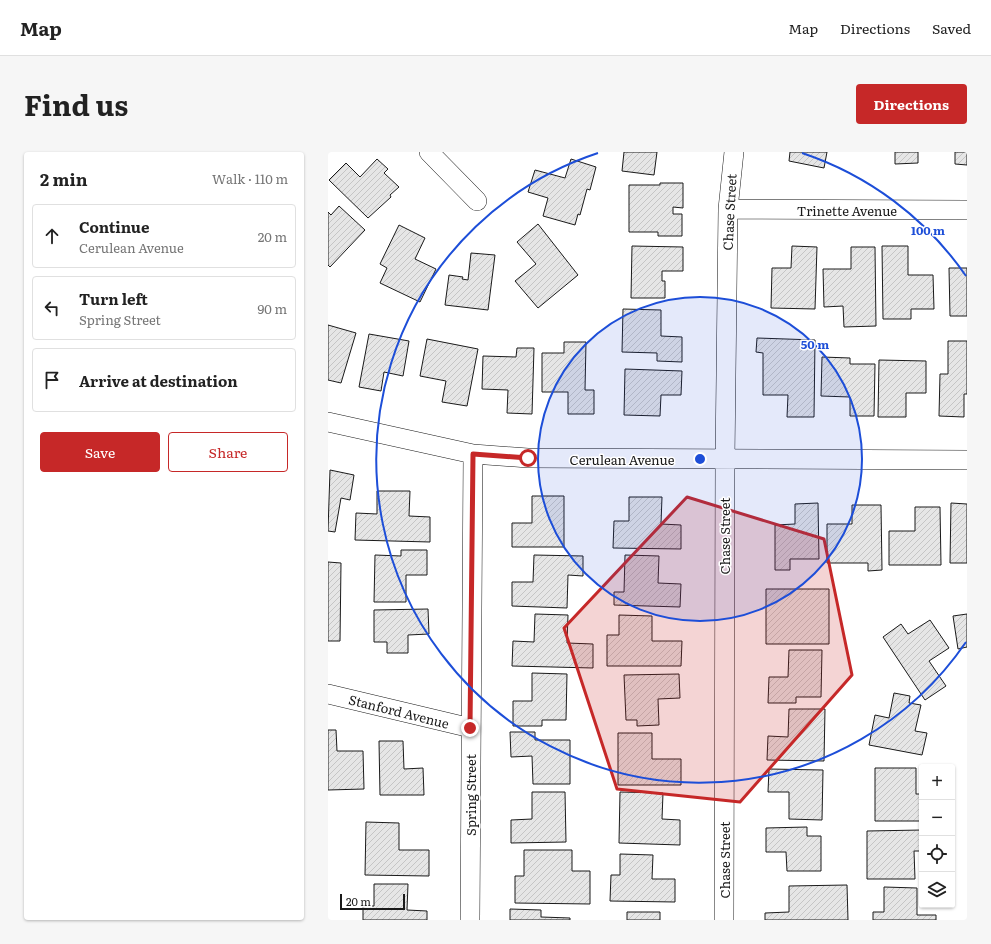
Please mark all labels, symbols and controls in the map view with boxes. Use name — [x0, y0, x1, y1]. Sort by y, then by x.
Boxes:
text: Map — [20, 14, 62, 42]
text: Map — [788, 18, 818, 38]
text: Directions — [840, 18, 910, 38]
text: Saved — [932, 18, 971, 38]
text: Find us — [24, 83, 128, 125]
button: Directions — [856, 84, 967, 124]
text: 2 min — [40, 166, 88, 191]
text: Walk · 110 m — [212, 169, 288, 188]
street label: Chase Street — [718, 172, 741, 251]
street label: Trinette Avenue — [797, 201, 897, 220]
text: Continue — [79, 215, 149, 238]
text: 100 m — [911, 221, 945, 239]
icon: ahead — [41, 225, 63, 247]
text: 20 m — [258, 227, 287, 246]
text: Cerulean Avenue — [79, 238, 184, 257]
text: Turn left — [79, 287, 148, 310]
icon: left — [41, 297, 63, 319]
text: 90 m — [257, 299, 287, 318]
text: Spring Street — [79, 310, 161, 329]
text: 50 m — [801, 335, 829, 353]
icon: arrive — [41, 369, 63, 391]
text: Arrive at destination — [79, 369, 238, 392]
button: Save — [40, 432, 160, 472]
button: Share — [168, 432, 288, 472]
route start — [519, 449, 537, 467]
street label: Cerulean Avenue — [570, 450, 675, 469]
centre of rings — [693, 452, 707, 466]
street label: Chase Street — [715, 497, 734, 574]
street label: Stanford Avenue — [347, 689, 451, 733]
route end — [461, 719, 479, 737]
street label: Spring Street — [461, 753, 480, 836]
map controls — [919, 764, 955, 908]
button: + — [919, 764, 955, 800]
button: − — [919, 800, 955, 836]
street label: Chase Street — [715, 821, 734, 898]
button: locate — [919, 836, 955, 872]
button: layers — [919, 872, 955, 908]
scale bar — [340, 892, 405, 911]
text: 20 m — [346, 893, 371, 909]

